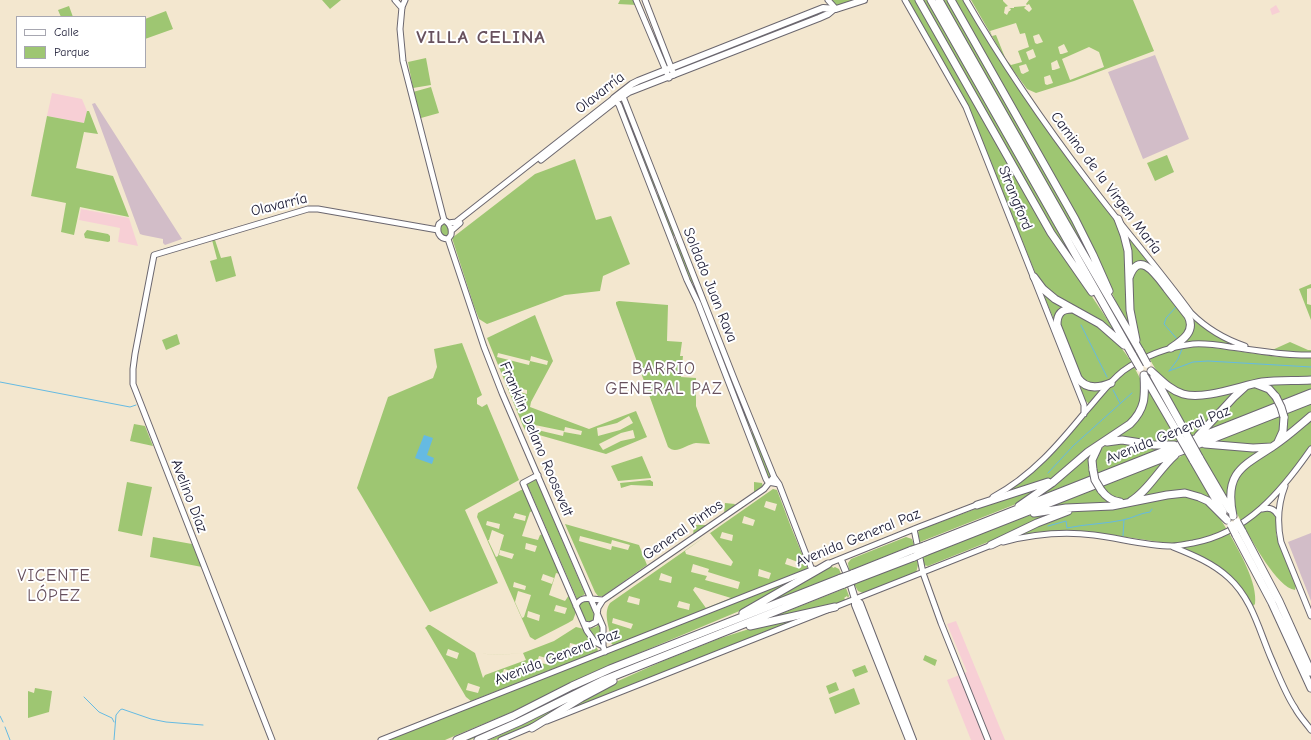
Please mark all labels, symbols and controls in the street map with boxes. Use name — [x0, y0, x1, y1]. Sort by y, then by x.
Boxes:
legend — [16, 16, 146, 68]
text: Calle — [54, 25, 79, 39]
district label: VILLA CELINA — [416, 27, 546, 49]
text: Parque — [54, 45, 89, 59]
street label: Olavarría — [572, 68, 628, 118]
street label: Camino de la Virgen María — [1047, 108, 1165, 258]
street label: Strangford — [994, 163, 1036, 233]
street label: Olavarría — [249, 189, 309, 221]
street label: Soldado Juan Rava — [679, 225, 741, 345]
street label: Franklin Delano Roosevelt — [495, 359, 577, 519]
district label: BARRIO GENERAL PAZ — [605, 359, 723, 399]
street label: Avenida General Paz — [1103, 402, 1233, 468]
street label: Avelino Díaz — [167, 457, 211, 535]
street label: General Pintos — [639, 496, 727, 564]
street label: Avenida General Paz — [793, 505, 923, 571]
district label: VICENTE LÓPEZ — [17, 566, 91, 606]
street label: Avenida General Paz — [492, 625, 622, 689]

